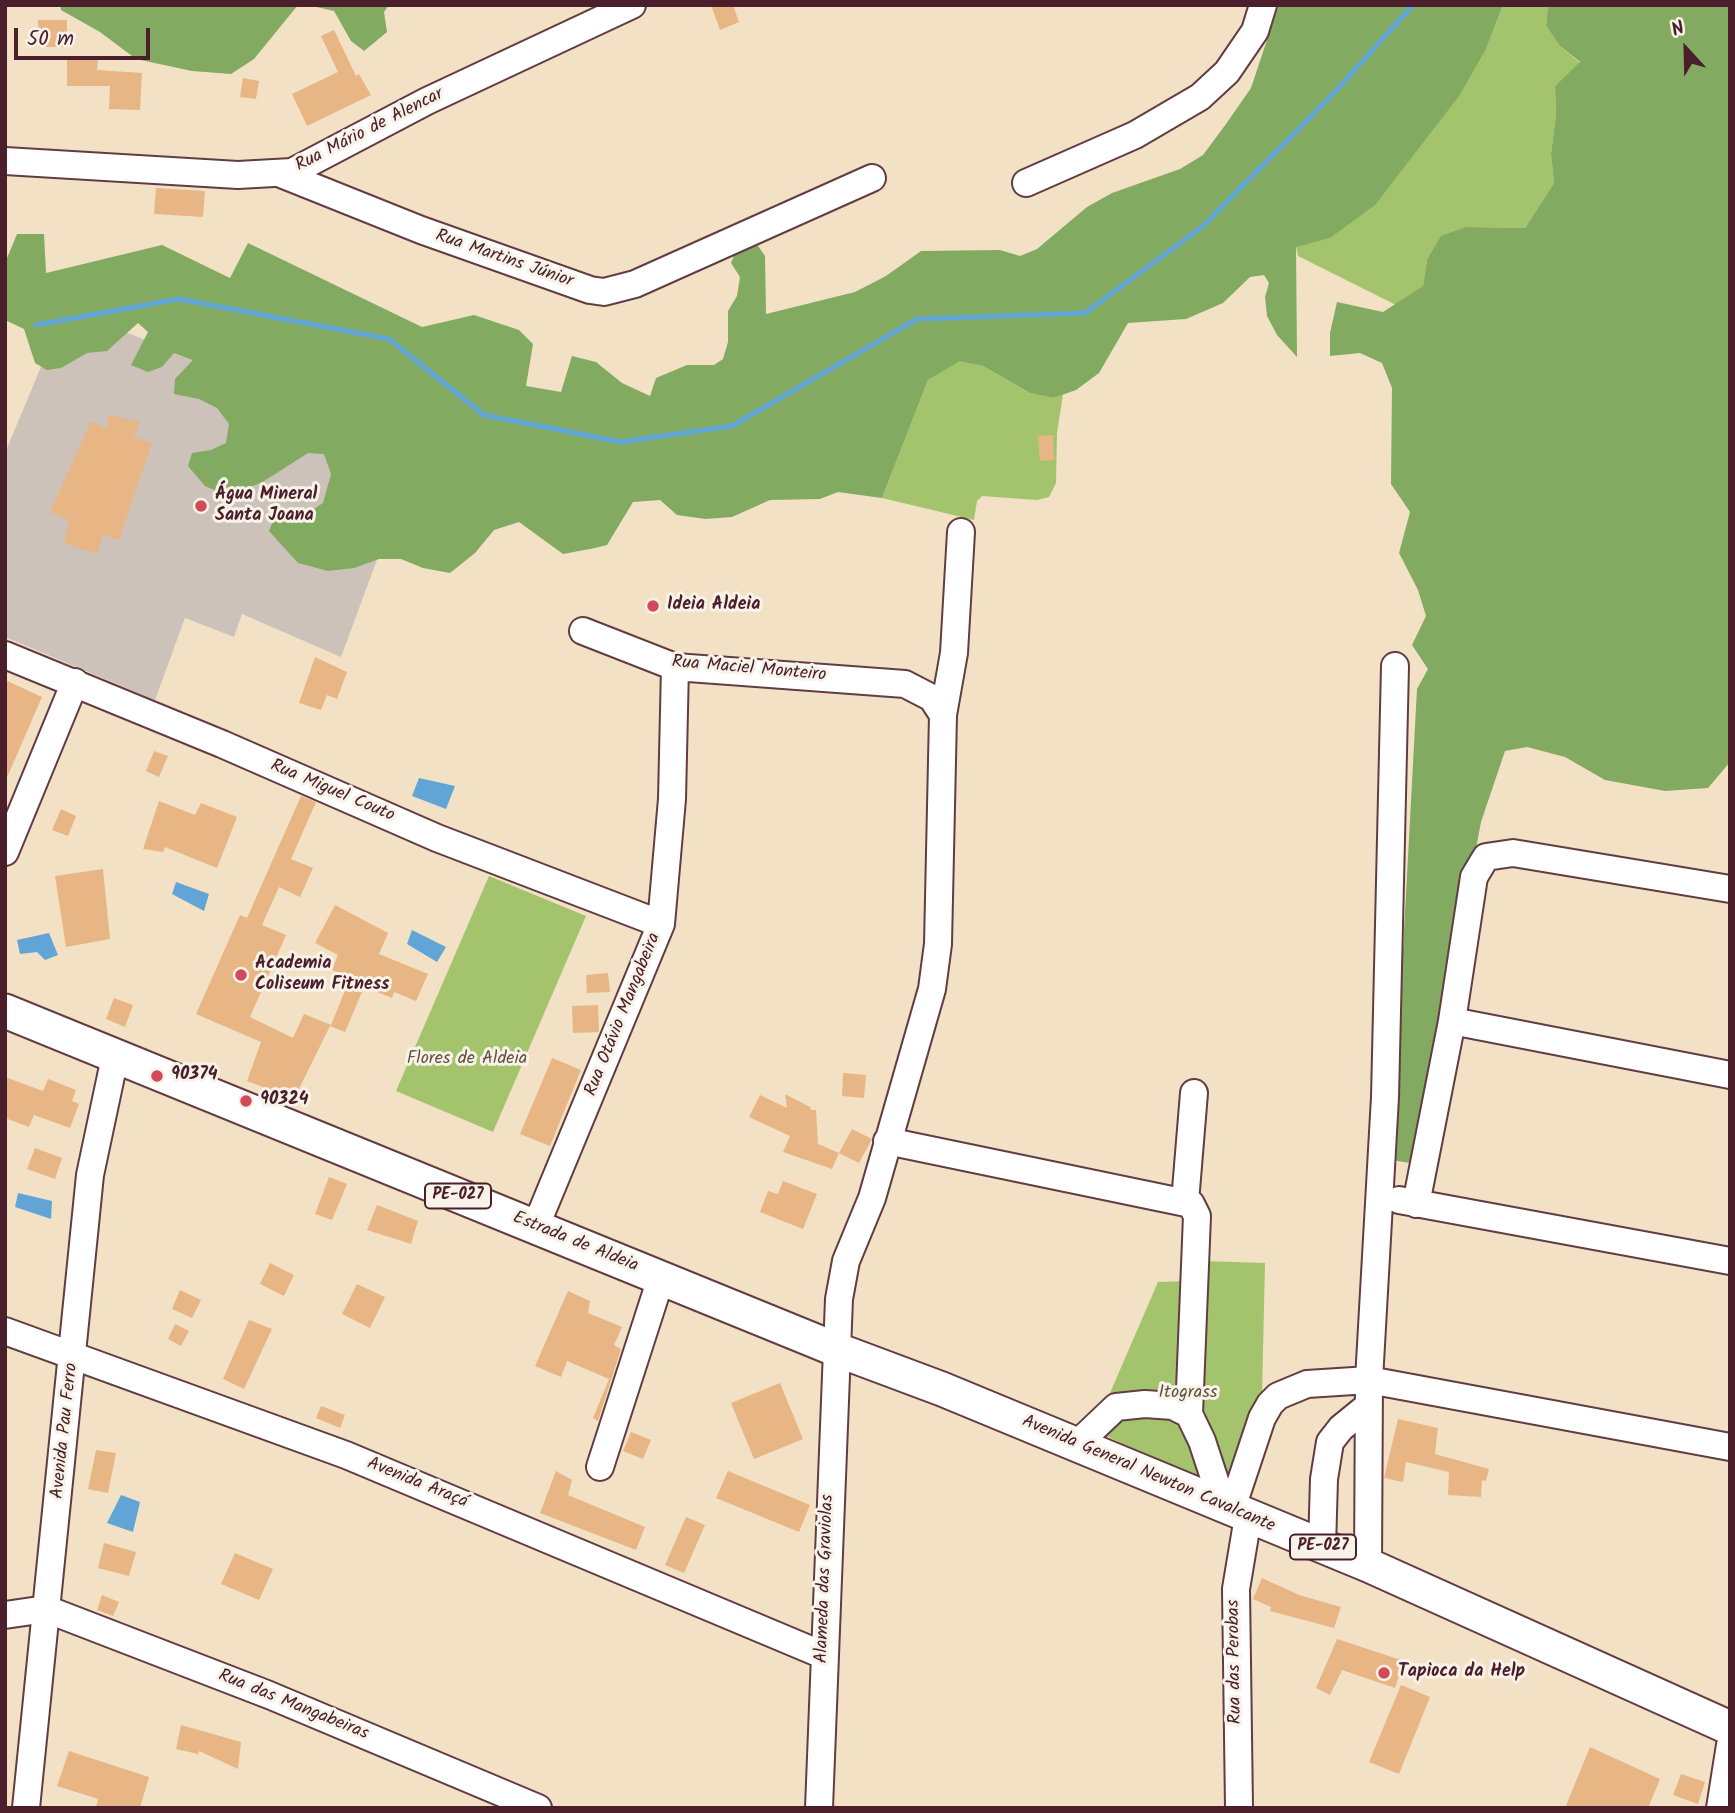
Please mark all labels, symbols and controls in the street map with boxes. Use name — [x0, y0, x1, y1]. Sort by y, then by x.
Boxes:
text: N — [1667, 13, 1689, 46]
scale bar — [18, 14, 154, 58]
north arrow — [1651, 14, 1721, 84]
text: 50 m — [27, 23, 74, 56]
street label: Rua Mário de Alencar — [293, 84, 447, 178]
street label: Rua Martins Júnior — [432, 226, 576, 294]
place label: Água Mineral Santa Joana — [215, 485, 317, 528]
marker: Água Mineral Santa Joana — [193, 498, 209, 514]
place label: Ideia Aldeia — [667, 595, 760, 617]
marker: Ideia Aldeia — [645, 598, 661, 614]
street label: Rua Maciel Monteiro — [671, 652, 827, 688]
street label: Rua Miguel Couto — [267, 756, 397, 828]
street label: Rua Otávio Mangabeira — [581, 930, 667, 1100]
place label: Academia Coliseum Fitness — [255, 954, 390, 996]
marker: Academia Coliseum Fitness — [233, 967, 249, 983]
park label: Flores de Aldeia — [407, 1049, 527, 1071]
place label: 90374 — [171, 1065, 217, 1087]
marker: 90374 — [149, 1068, 165, 1084]
place label: 90324 — [260, 1090, 308, 1112]
marker: 90324 — [238, 1093, 254, 1109]
road number: PE-027 — [425, 1184, 491, 1208]
street label: Estrada de Aldeia — [509, 1208, 641, 1278]
street label: Avenida Pau Ferro — [48, 1362, 84, 1500]
park label: Itograss — [1159, 1383, 1217, 1405]
street label: Avenida General Newton Cavalcante — [1018, 1412, 1278, 1538]
street label: Avenida Araçá — [363, 1454, 471, 1514]
street label: Alameda das Graviolas — [812, 1494, 840, 1664]
road number: PE-027 — [1290, 1534, 1356, 1560]
street label: Rua das Perobas — [1224, 1599, 1248, 1725]
place label: Tapioca da Help — [1398, 1662, 1525, 1684]
marker: Tapioca da Help — [1376, 1665, 1392, 1681]
street label: Rua das Mangabeiras — [215, 1666, 371, 1746]

